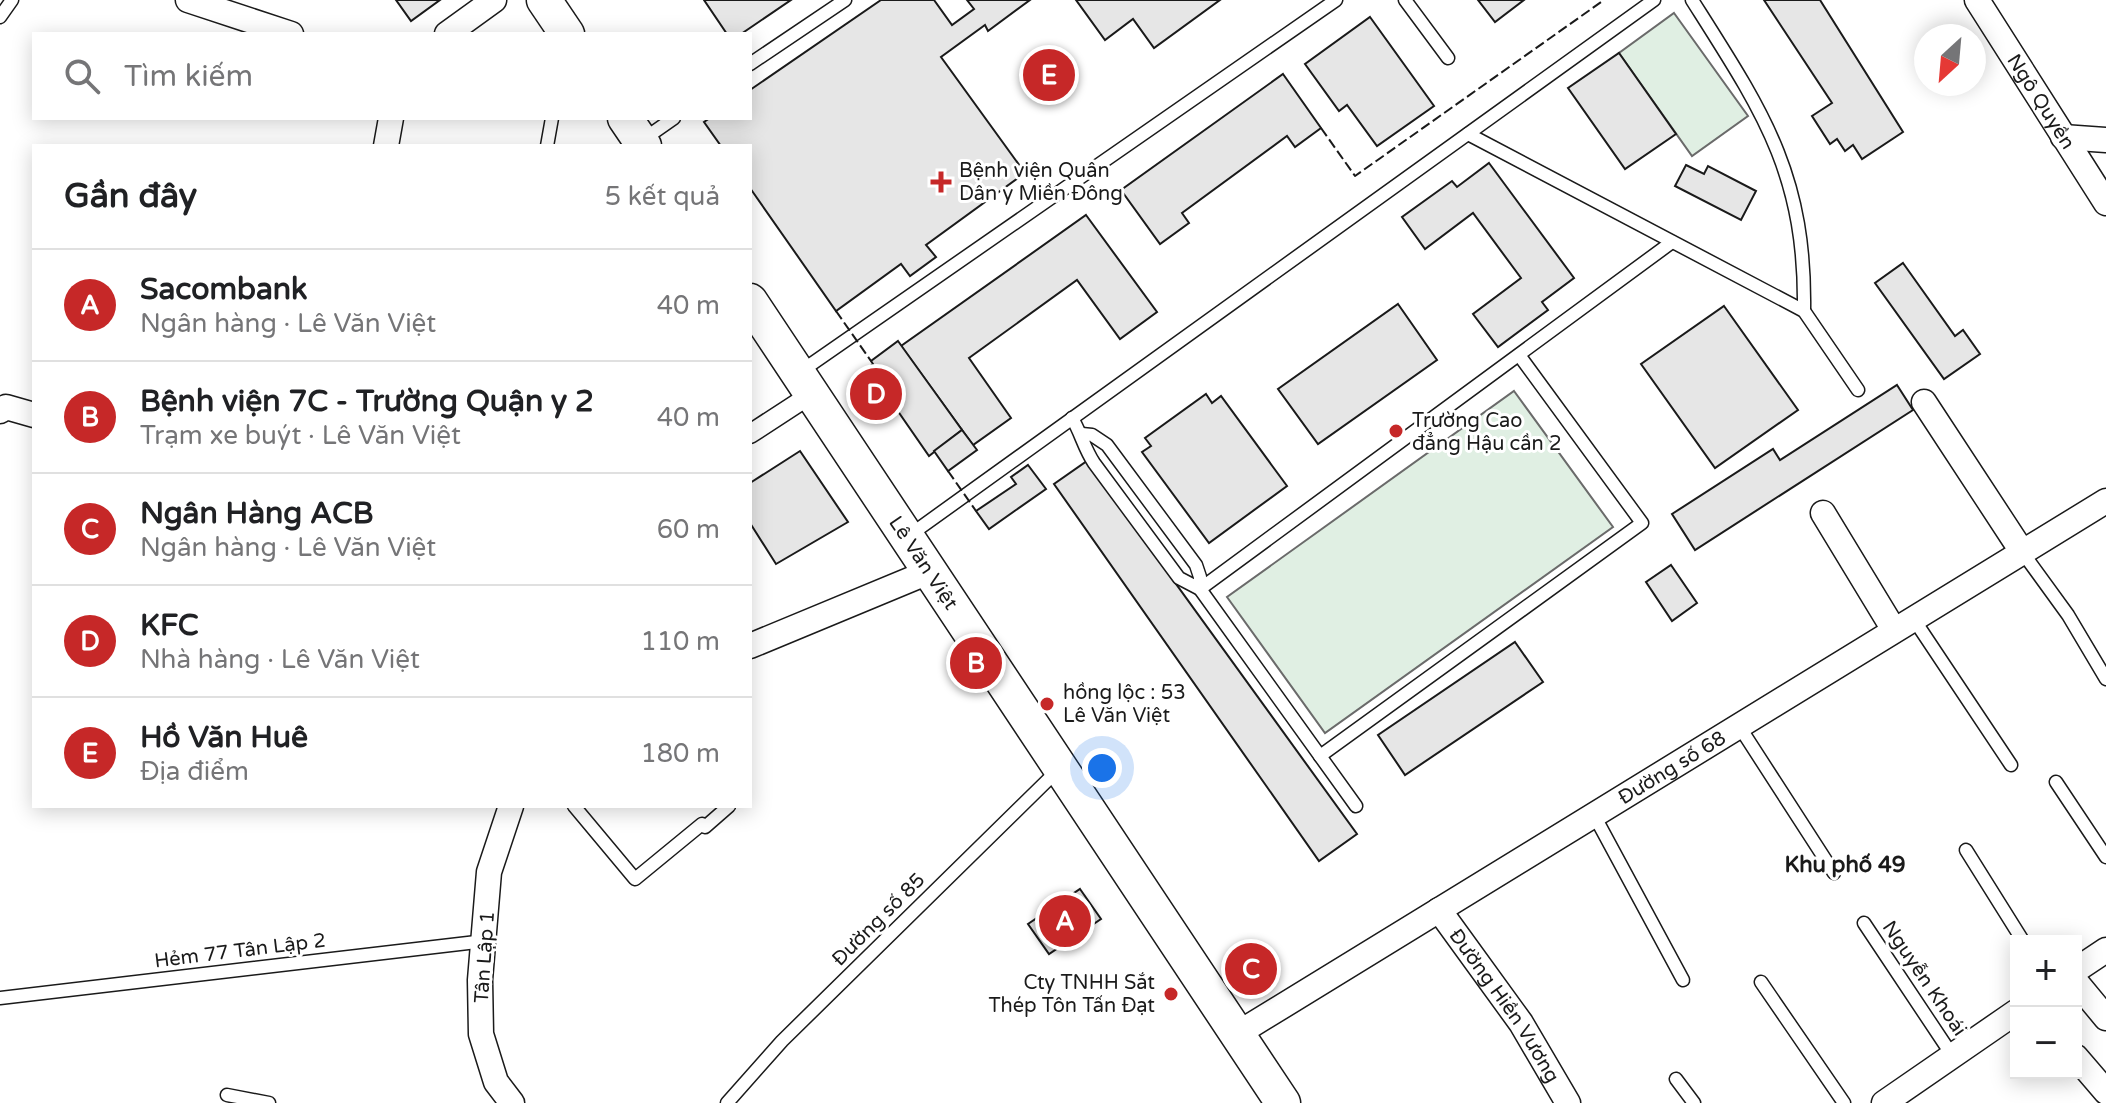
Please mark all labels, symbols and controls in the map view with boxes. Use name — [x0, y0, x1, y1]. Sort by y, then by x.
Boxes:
north arrow — [1914, 24, 1986, 96]
search box — [32, 32, 752, 120]
pin: E — [1023, 45, 1075, 105]
street label: Ngô Quyền — [2001, 50, 2080, 154]
icon: search — [60, 54, 104, 98]
text: Tìm kiếm — [124, 58, 253, 95]
place label: Bệnh viện Quân Dân y Miền Đông — [959, 159, 1123, 206]
marker: Bệnh viện Quân Dân y Miền Đông — [930, 171, 952, 193]
text: Gần đây — [64, 176, 197, 217]
text: 5 kết quả — [605, 181, 720, 212]
text: Sacombank — [140, 271, 307, 308]
text: A — [80, 290, 100, 321]
text: 40 m — [657, 290, 720, 321]
text: Ngân hàng · Lê Văn Việt — [140, 308, 436, 339]
pin: D — [850, 364, 902, 424]
text: Bệnh viện 7C - Trường Quận y 2 — [140, 383, 594, 420]
text: B — [81, 402, 99, 433]
text: 40 m — [657, 402, 720, 433]
place label: Trường Cao đẳng Hậu cần 2 — [1412, 409, 1561, 456]
text: Trạm xe buýt · Lê Văn Việt — [140, 420, 461, 451]
marker: Trường Cao đẳng Hậu cần 2 — [1387, 422, 1405, 440]
text: Ngân Hàng ACB — [140, 495, 374, 532]
street label: Lê Văn Việt — [883, 512, 963, 615]
text: C — [81, 514, 99, 545]
text: 60 m — [657, 514, 720, 545]
text: Ngân hàng · Lê Văn Việt — [140, 532, 436, 563]
text: KFC — [140, 607, 199, 644]
text: D — [80, 626, 100, 657]
text: 110 m — [640, 626, 720, 657]
pin: B — [950, 633, 1002, 693]
text: Nhà hàng · Lê Văn Việt — [140, 644, 420, 675]
place label: hồng lộc : 53 Lê Văn Việt — [1063, 681, 1186, 728]
marker: hồng lộc : 53 Lê Văn Việt — [1038, 695, 1056, 713]
text: Hồ Văn Huê — [140, 719, 308, 756]
street label: Đường số 68 — [1614, 726, 1730, 810]
text: E — [82, 738, 98, 769]
text: 180 m — [640, 738, 720, 769]
your location — [1082, 748, 1122, 788]
text: Địa điểm — [140, 756, 249, 787]
district label: Khu phố 49 — [1784, 852, 1906, 878]
street label: Đường số 85 — [827, 868, 930, 971]
pin: A — [1039, 891, 1091, 951]
street label: Tân Lập 1 — [470, 910, 500, 1004]
street label: Nguyễn Khoái — [1877, 916, 1972, 1041]
street label: Đường Hiền Vương — [1444, 924, 1564, 1087]
street label: Hẻm 77 Tân Lập 2 — [153, 929, 327, 973]
map controls — [2010, 935, 2082, 1079]
button: + — [2010, 935, 2082, 1007]
pin: C — [1225, 939, 1277, 999]
place label: Cty TNHH Sắt Thép Tôn Tấn Đạt — [988, 971, 1155, 1018]
marker: Cty TNHH Sắt Thép Tôn Tấn Đạt — [1162, 985, 1180, 1003]
button: − — [2010, 1007, 2082, 1079]

